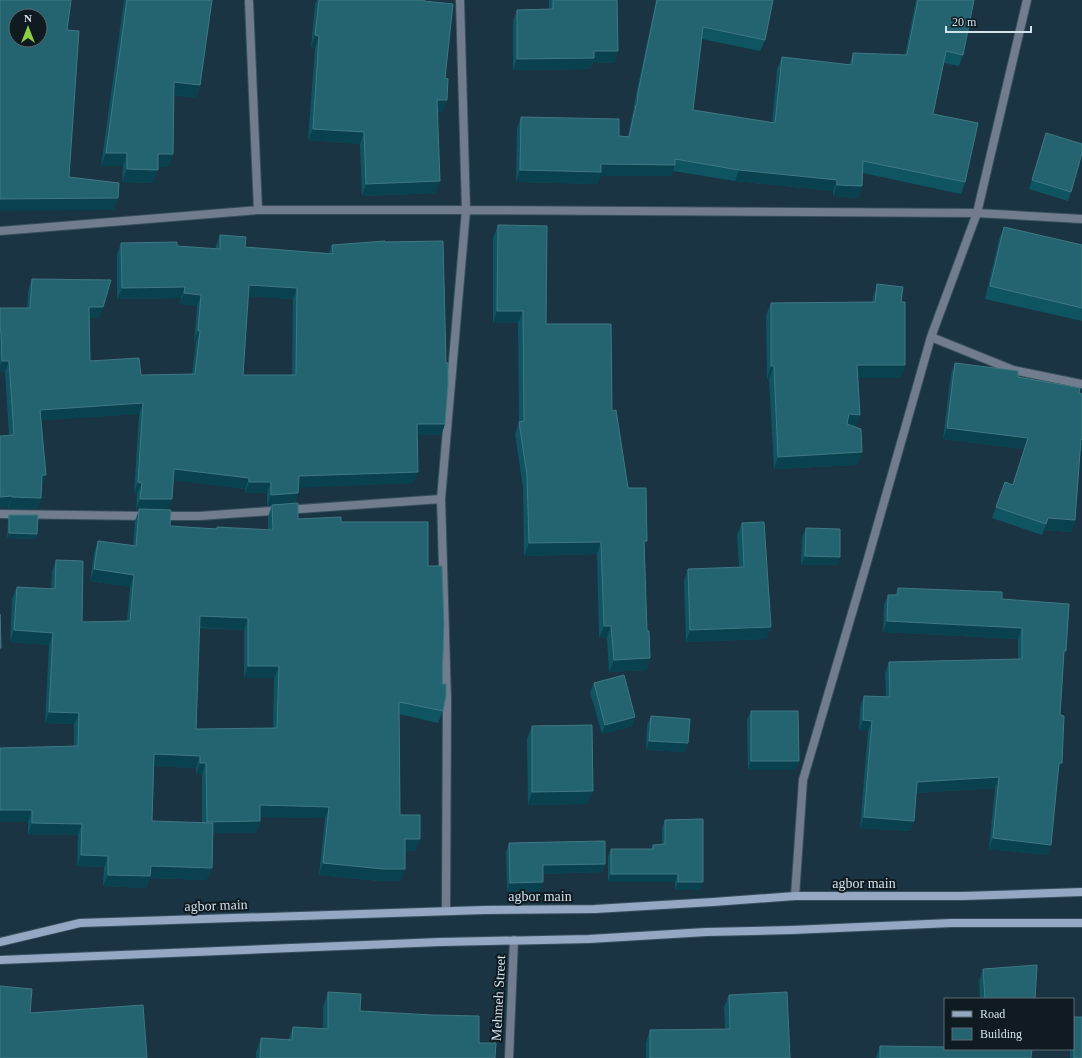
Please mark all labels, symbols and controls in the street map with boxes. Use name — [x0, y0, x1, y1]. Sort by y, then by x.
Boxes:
north arrow — [8, 8, 48, 48]
scale bar — [946, 8, 1031, 34]
text: N — [24, 12, 32, 24]
text: 20 m — [952, 15, 977, 29]
street label: agbor main — [832, 876, 896, 891]
street label: agbor main — [508, 889, 572, 904]
street label: agbor main — [184, 897, 248, 914]
street label: Mehmeh Street — [489, 955, 508, 1041]
legend — [944, 998, 1074, 1050]
text: Road — [980, 1007, 1005, 1021]
text: Building — [980, 1027, 1022, 1041]

